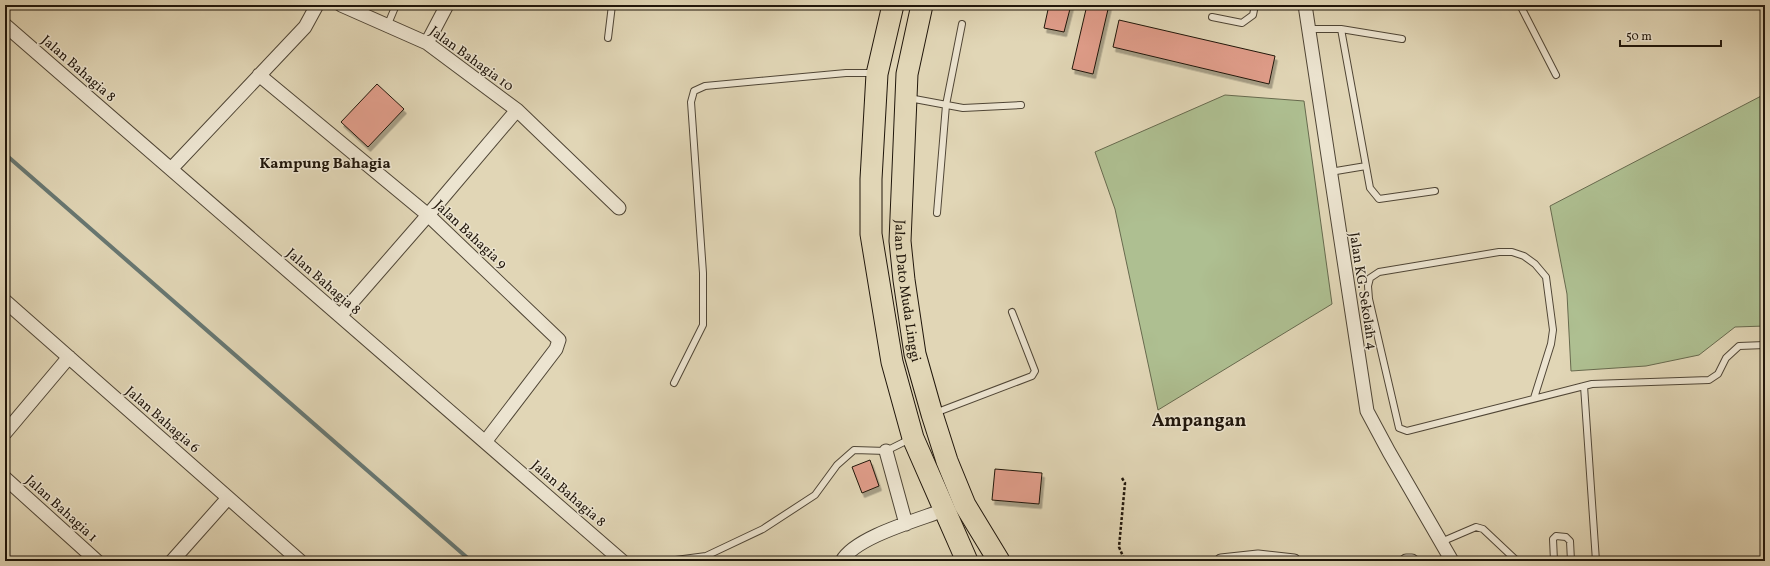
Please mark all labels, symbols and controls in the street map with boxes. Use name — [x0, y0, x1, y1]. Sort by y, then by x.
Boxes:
street label: Jalan Bahagia 10 — [425, 22, 517, 96]
scale bar — [1620, 22, 1721, 48]
text: 50 m — [1626, 29, 1652, 45]
street label: Jalan Bahagia 8 — [37, 31, 119, 107]
district label: Kampung Bahagia — [259, 154, 391, 175]
street label: Jalan Bahagia 9 — [429, 196, 511, 274]
street label: Jalan Dato Muda Linggi — [889, 219, 925, 365]
street label: Jalan KG. Sekolah 4 — [1344, 231, 1381, 352]
street label: Jalan Bahagia 8 — [282, 244, 364, 320]
street label: Jalan Bahagia 6 — [121, 382, 203, 458]
district label: Ampangan — [1152, 409, 1247, 434]
street label: Jalan Bahagia 8 — [527, 456, 609, 532]
street label: Jalan Bahagia 1 — [21, 471, 101, 547]

